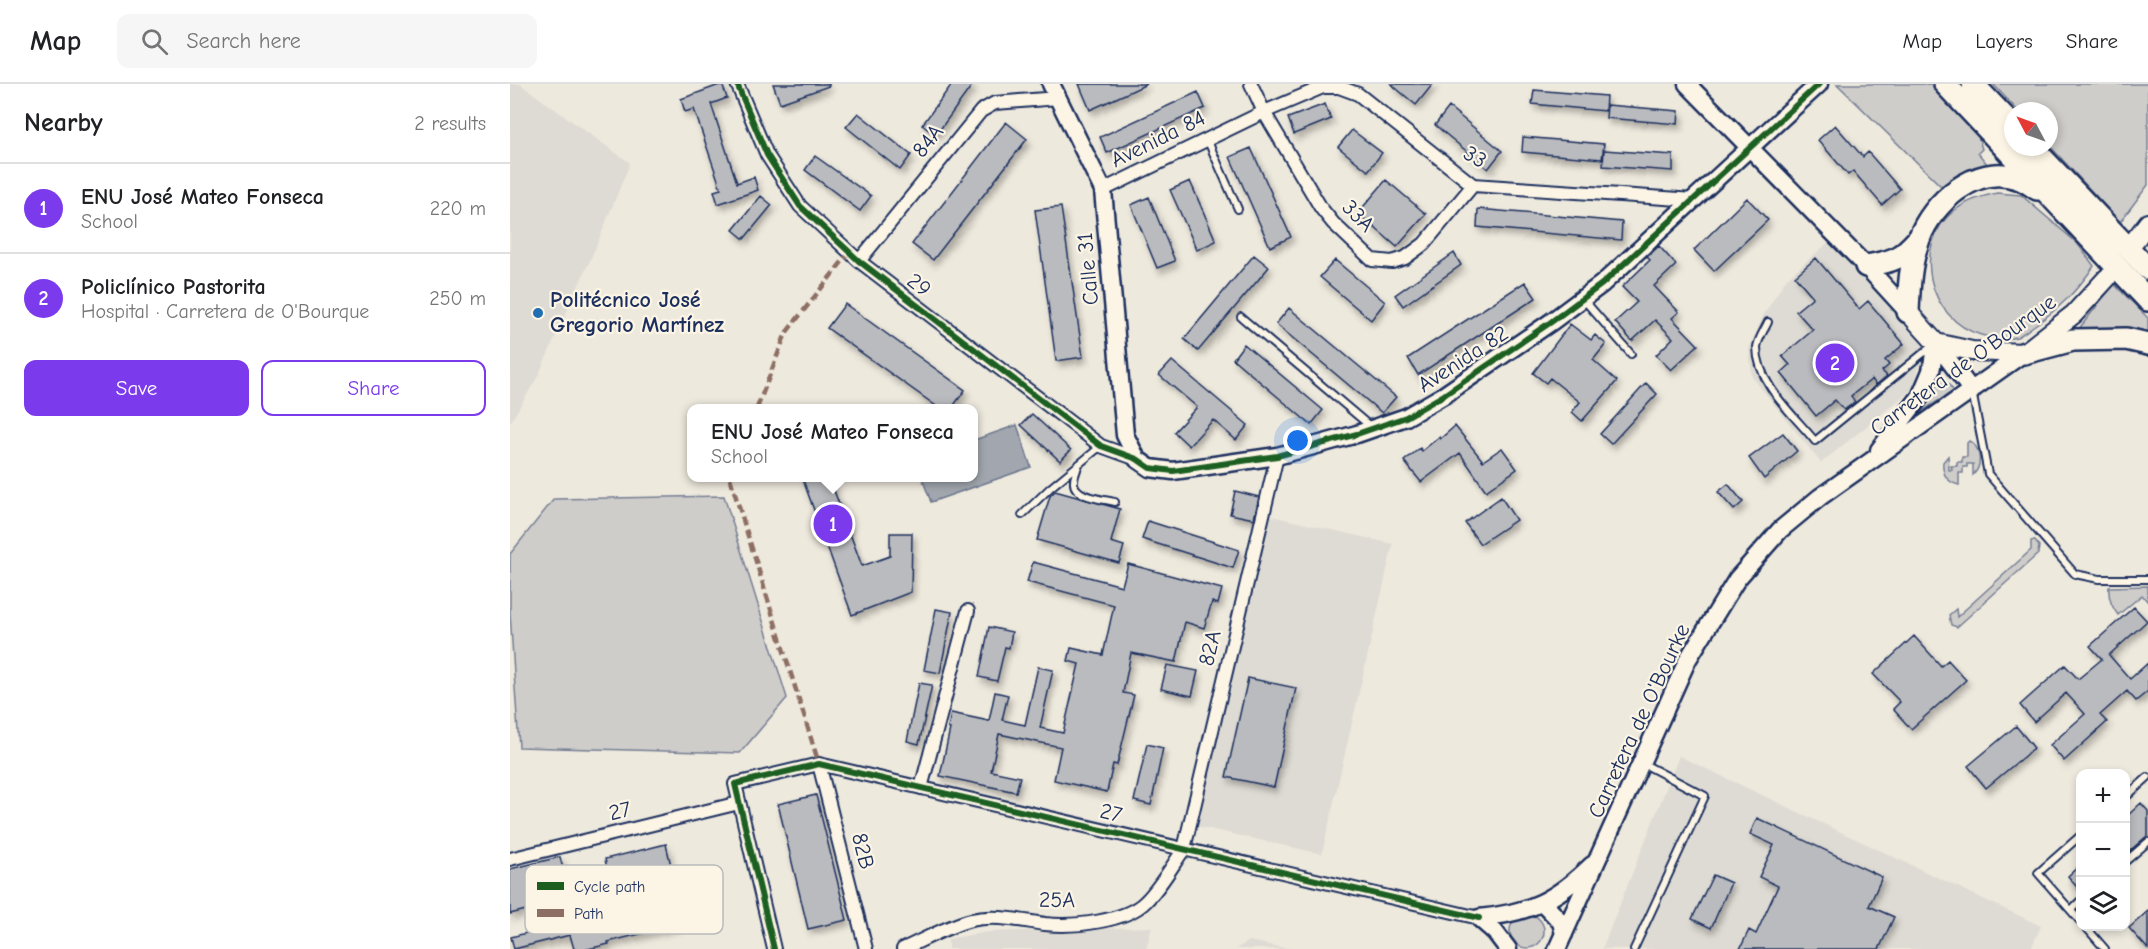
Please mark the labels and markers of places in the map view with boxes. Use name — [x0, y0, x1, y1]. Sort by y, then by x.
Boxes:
place label: Politécnico José Gregorio Martínez — [550, 287, 725, 338]
marker: Politécnico José Gregorio Martínez — [531, 306, 545, 320]
pin: 2 — [1816, 340, 1854, 386]
pin: 1 — [814, 502, 852, 546]

